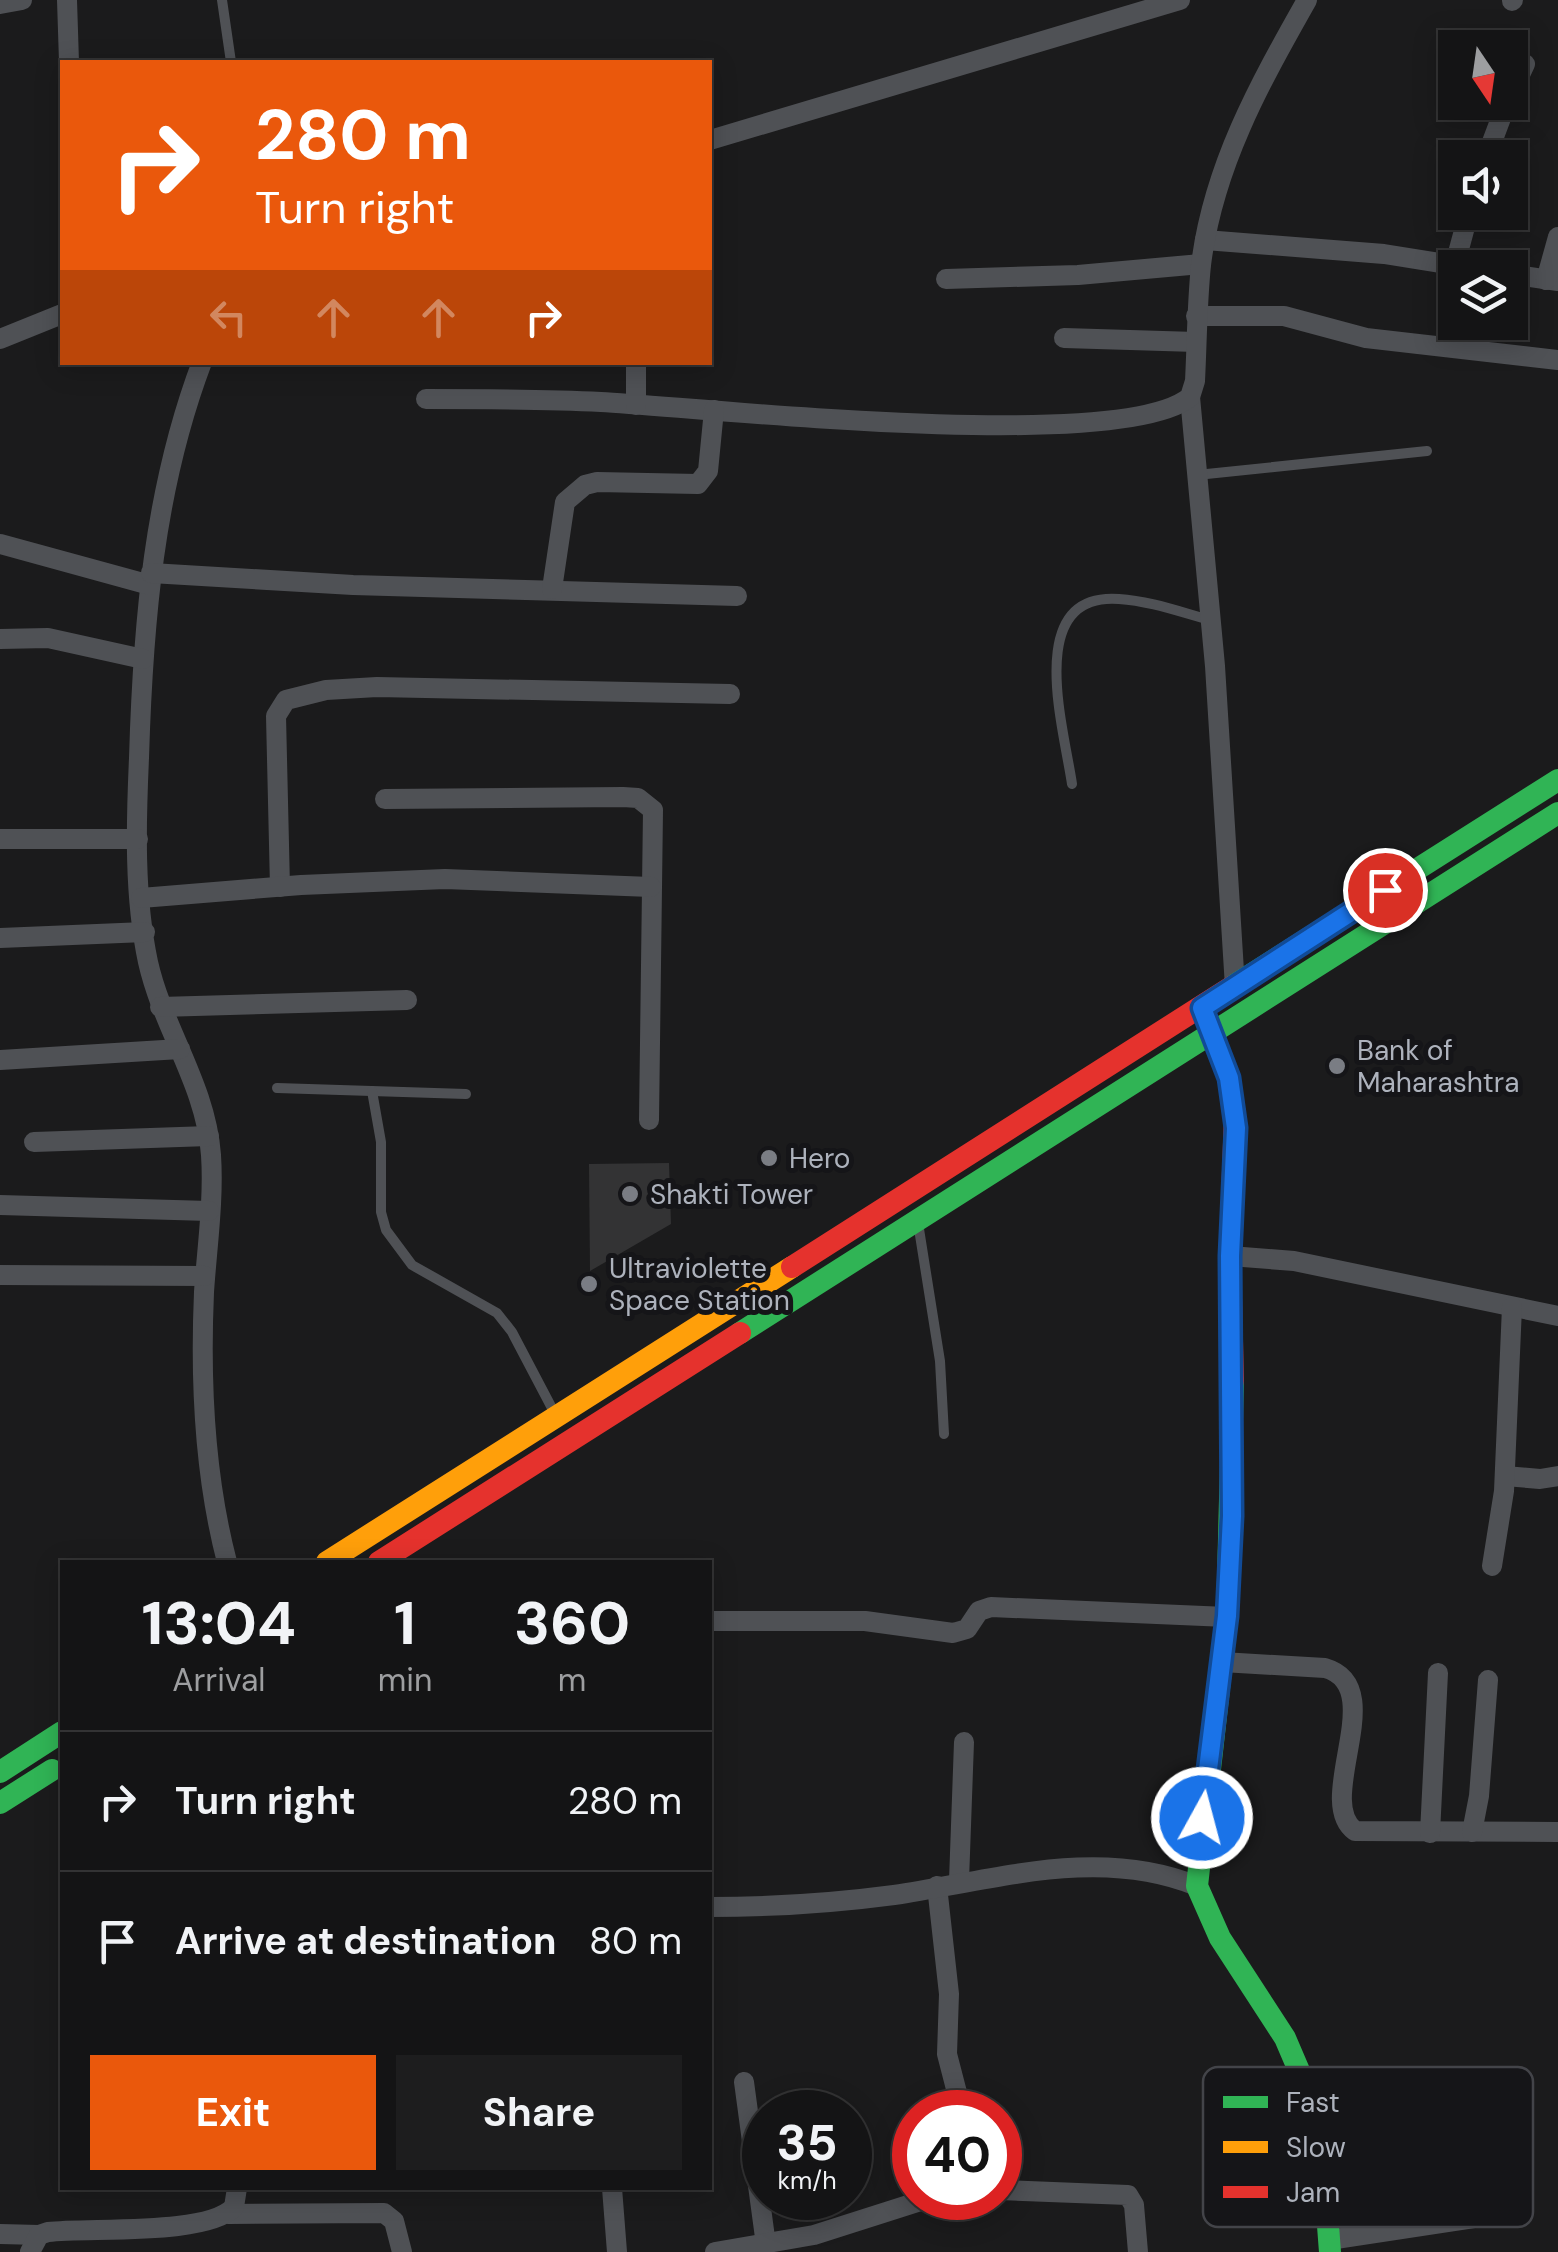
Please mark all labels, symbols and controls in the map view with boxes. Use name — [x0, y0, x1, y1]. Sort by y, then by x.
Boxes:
north arrow — [1438, 30, 1528, 120]
map controls — [1438, 30, 1528, 340]
text: 280 m — [255, 90, 471, 181]
icon: right — [90, 100, 220, 230]
button: sound — [1438, 140, 1528, 230]
text: Turn right — [255, 178, 454, 237]
button: layers — [1438, 250, 1528, 340]
icon: left — [201, 290, 256, 345]
icon: ahead — [306, 290, 361, 345]
icon: ahead — [411, 290, 466, 345]
icon: right — [516, 290, 571, 345]
pin — [1343, 848, 1428, 933]
icon: arrive — [1358, 863, 1413, 918]
place label: Bank of Maharashtra — [1357, 1032, 1519, 1101]
marker: Bank of Maharashtra — [1326, 1055, 1348, 1077]
place label: Hero — [789, 1140, 850, 1177]
marker: Hero — [758, 1147, 780, 1169]
place label: Shakti Tower — [650, 1176, 813, 1213]
marker: Shakti Tower — [619, 1183, 641, 1205]
place label: Ultraviolette Space Station — [609, 1250, 790, 1319]
marker: Ultraviolette Space Station — [578, 1273, 600, 1295]
text: 13:04 — [142, 1584, 296, 1663]
text: 1 — [394, 1584, 416, 1663]
text: 360 — [514, 1584, 630, 1663]
text: Arrival — [172, 1659, 265, 1701]
text: min — [378, 1659, 432, 1701]
text: m — [558, 1659, 586, 1701]
position arrow — [1150, 1766, 1254, 1870]
icon: right — [90, 1774, 145, 1829]
text: Turn right — [175, 1776, 356, 1826]
text: 280 m — [568, 1776, 682, 1826]
icon: arrive — [90, 1914, 145, 1969]
text: Arrive at destination — [175, 1916, 557, 1966]
text: 80 m — [589, 1916, 682, 1966]
button: Exit — [90, 2055, 376, 2170]
button: Share — [396, 2055, 682, 2170]
legend — [1203, 2067, 1533, 2227]
text: Fast — [1286, 2084, 1340, 2121]
speed limit sign: 40 — [892, 2090, 1022, 2220]
text: 35 — [776, 2110, 838, 2176]
text: Slow — [1286, 2129, 1346, 2166]
text: km/h — [777, 2164, 837, 2197]
text: Jam — [1286, 2174, 1340, 2211]

